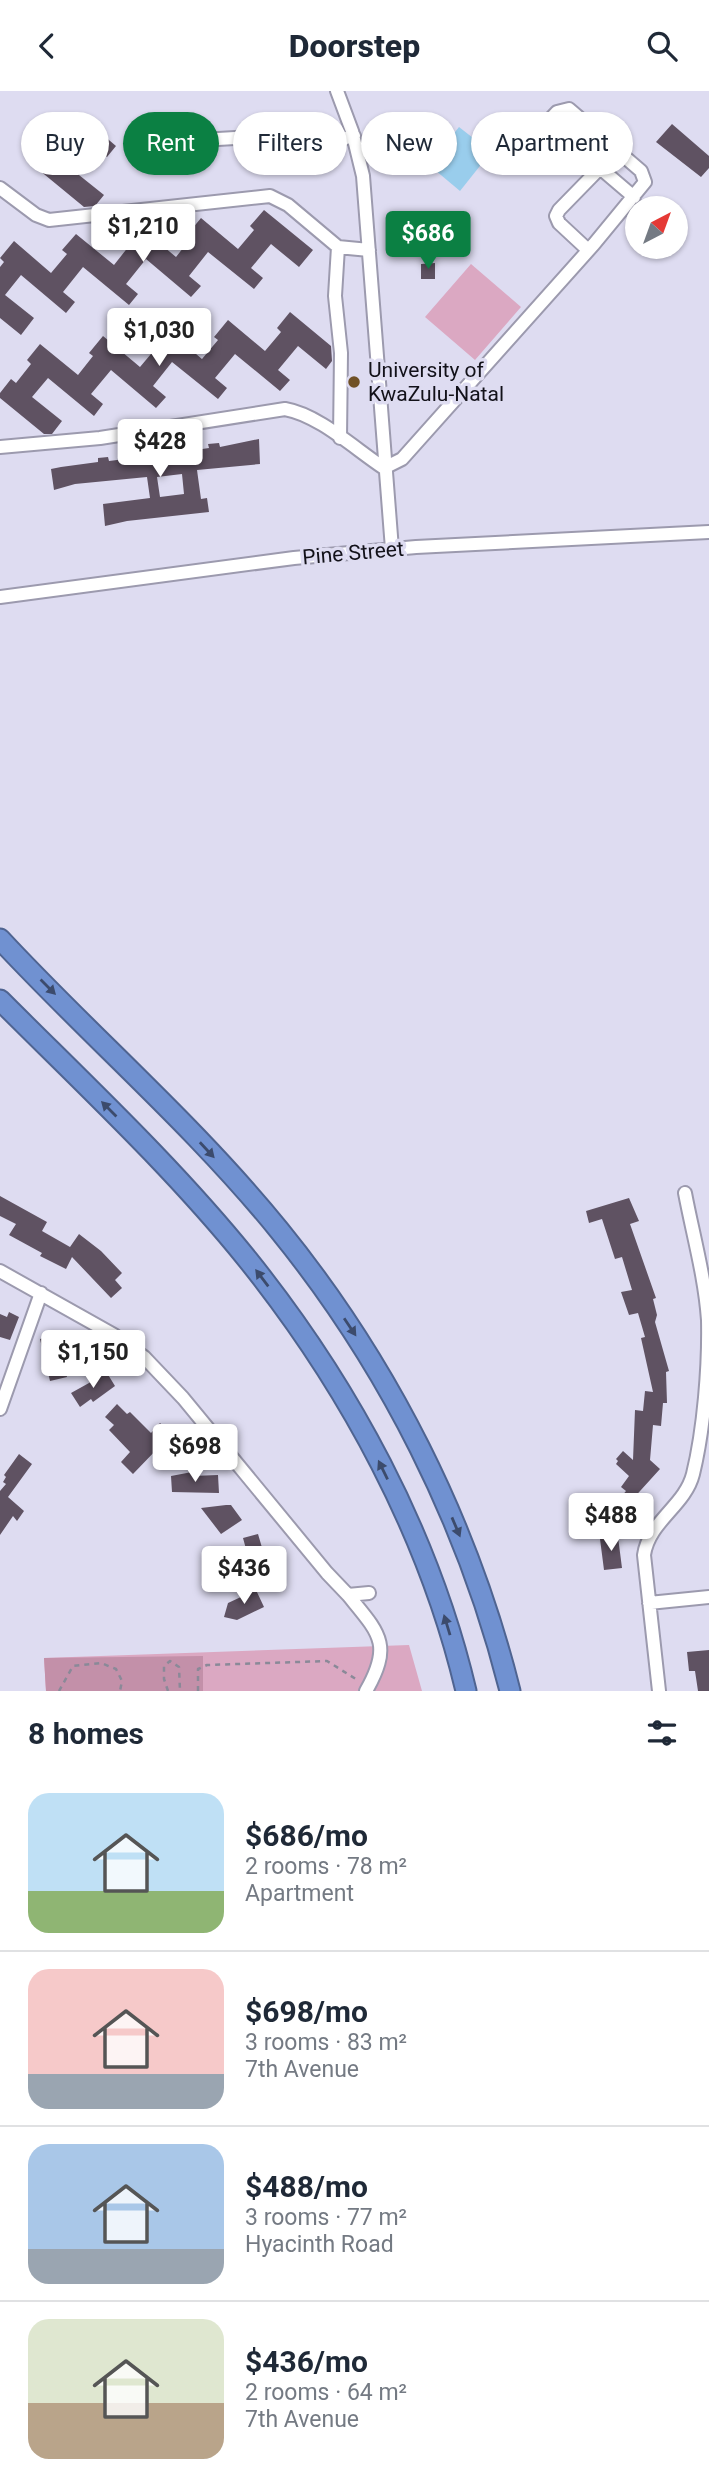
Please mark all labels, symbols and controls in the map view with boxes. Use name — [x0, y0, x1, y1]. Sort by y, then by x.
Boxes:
icon: back — [28, 27, 66, 65]
text: Doorstep — [289, 27, 420, 65]
icon: search — [643, 27, 681, 65]
chip: Buy — [21, 112, 109, 175]
chip: Rent — [123, 112, 219, 175]
chip: Filters — [233, 112, 347, 175]
chip: New — [361, 112, 457, 175]
chip: Apartment — [471, 112, 633, 175]
north arrow — [625, 196, 688, 259]
map controls — [625, 196, 688, 259]
pin: $1,210 — [86, 205, 200, 264]
pin: $686 — [387, 211, 469, 271]
text: $1,210 — [107, 213, 179, 240]
text: $686 — [402, 220, 454, 247]
pin: $1,030 — [102, 309, 216, 368]
text: $1,030 — [123, 317, 195, 344]
place label: University of KwaZulu-Natal — [368, 358, 504, 406]
marker: University of KwaZulu-Natal — [346, 374, 362, 390]
pin: $428 — [119, 419, 201, 479]
text: $428 — [134, 428, 186, 455]
street label: Pine Street — [301, 537, 405, 569]
one-way arrow — [40, 979, 56, 995]
one-way arrow — [101, 1101, 118, 1118]
one-way arrow — [199, 1141, 215, 1158]
one-way arrow — [255, 1269, 269, 1287]
one-way arrow — [343, 1317, 356, 1336]
pin: $1,150 — [36, 1331, 150, 1390]
text: $1,150 — [57, 1339, 129, 1366]
pin: $698 — [154, 1425, 236, 1484]
text: $698 — [169, 1433, 221, 1460]
one-way arrow — [378, 1460, 389, 1480]
pin: $488 — [570, 1493, 652, 1553]
text: $488 — [585, 1502, 637, 1529]
one-way arrow — [451, 1517, 462, 1538]
pin: $436 — [203, 1547, 285, 1606]
text: $436 — [218, 1555, 270, 1582]
one-way arrow — [441, 1615, 452, 1636]
icon: filters — [643, 1714, 681, 1752]
text: 8 homes — [28, 1716, 144, 1751]
text: $686/mo — [245, 1818, 368, 1853]
icon: home — [84, 1821, 168, 1905]
text: 2 rooms · 78 m² — [245, 1853, 407, 1880]
text: Apartment — [245, 1880, 354, 1907]
text: $698/mo — [245, 1994, 368, 2029]
icon: home — [84, 1997, 168, 2081]
text: 3 rooms · 83 m² — [245, 2029, 407, 2056]
text: 7th Avenue — [245, 2056, 359, 2083]
text: $488/mo — [245, 2169, 368, 2204]
icon: home — [84, 2172, 168, 2256]
text: 3 rooms · 77 m² — [245, 2204, 407, 2231]
text: Hyacinth Road — [245, 2231, 394, 2258]
text: $436/mo — [245, 2344, 368, 2379]
icon: home — [84, 2347, 168, 2431]
text: 2 rooms · 64 m² — [245, 2379, 407, 2406]
text: 7th Avenue — [245, 2406, 359, 2433]

